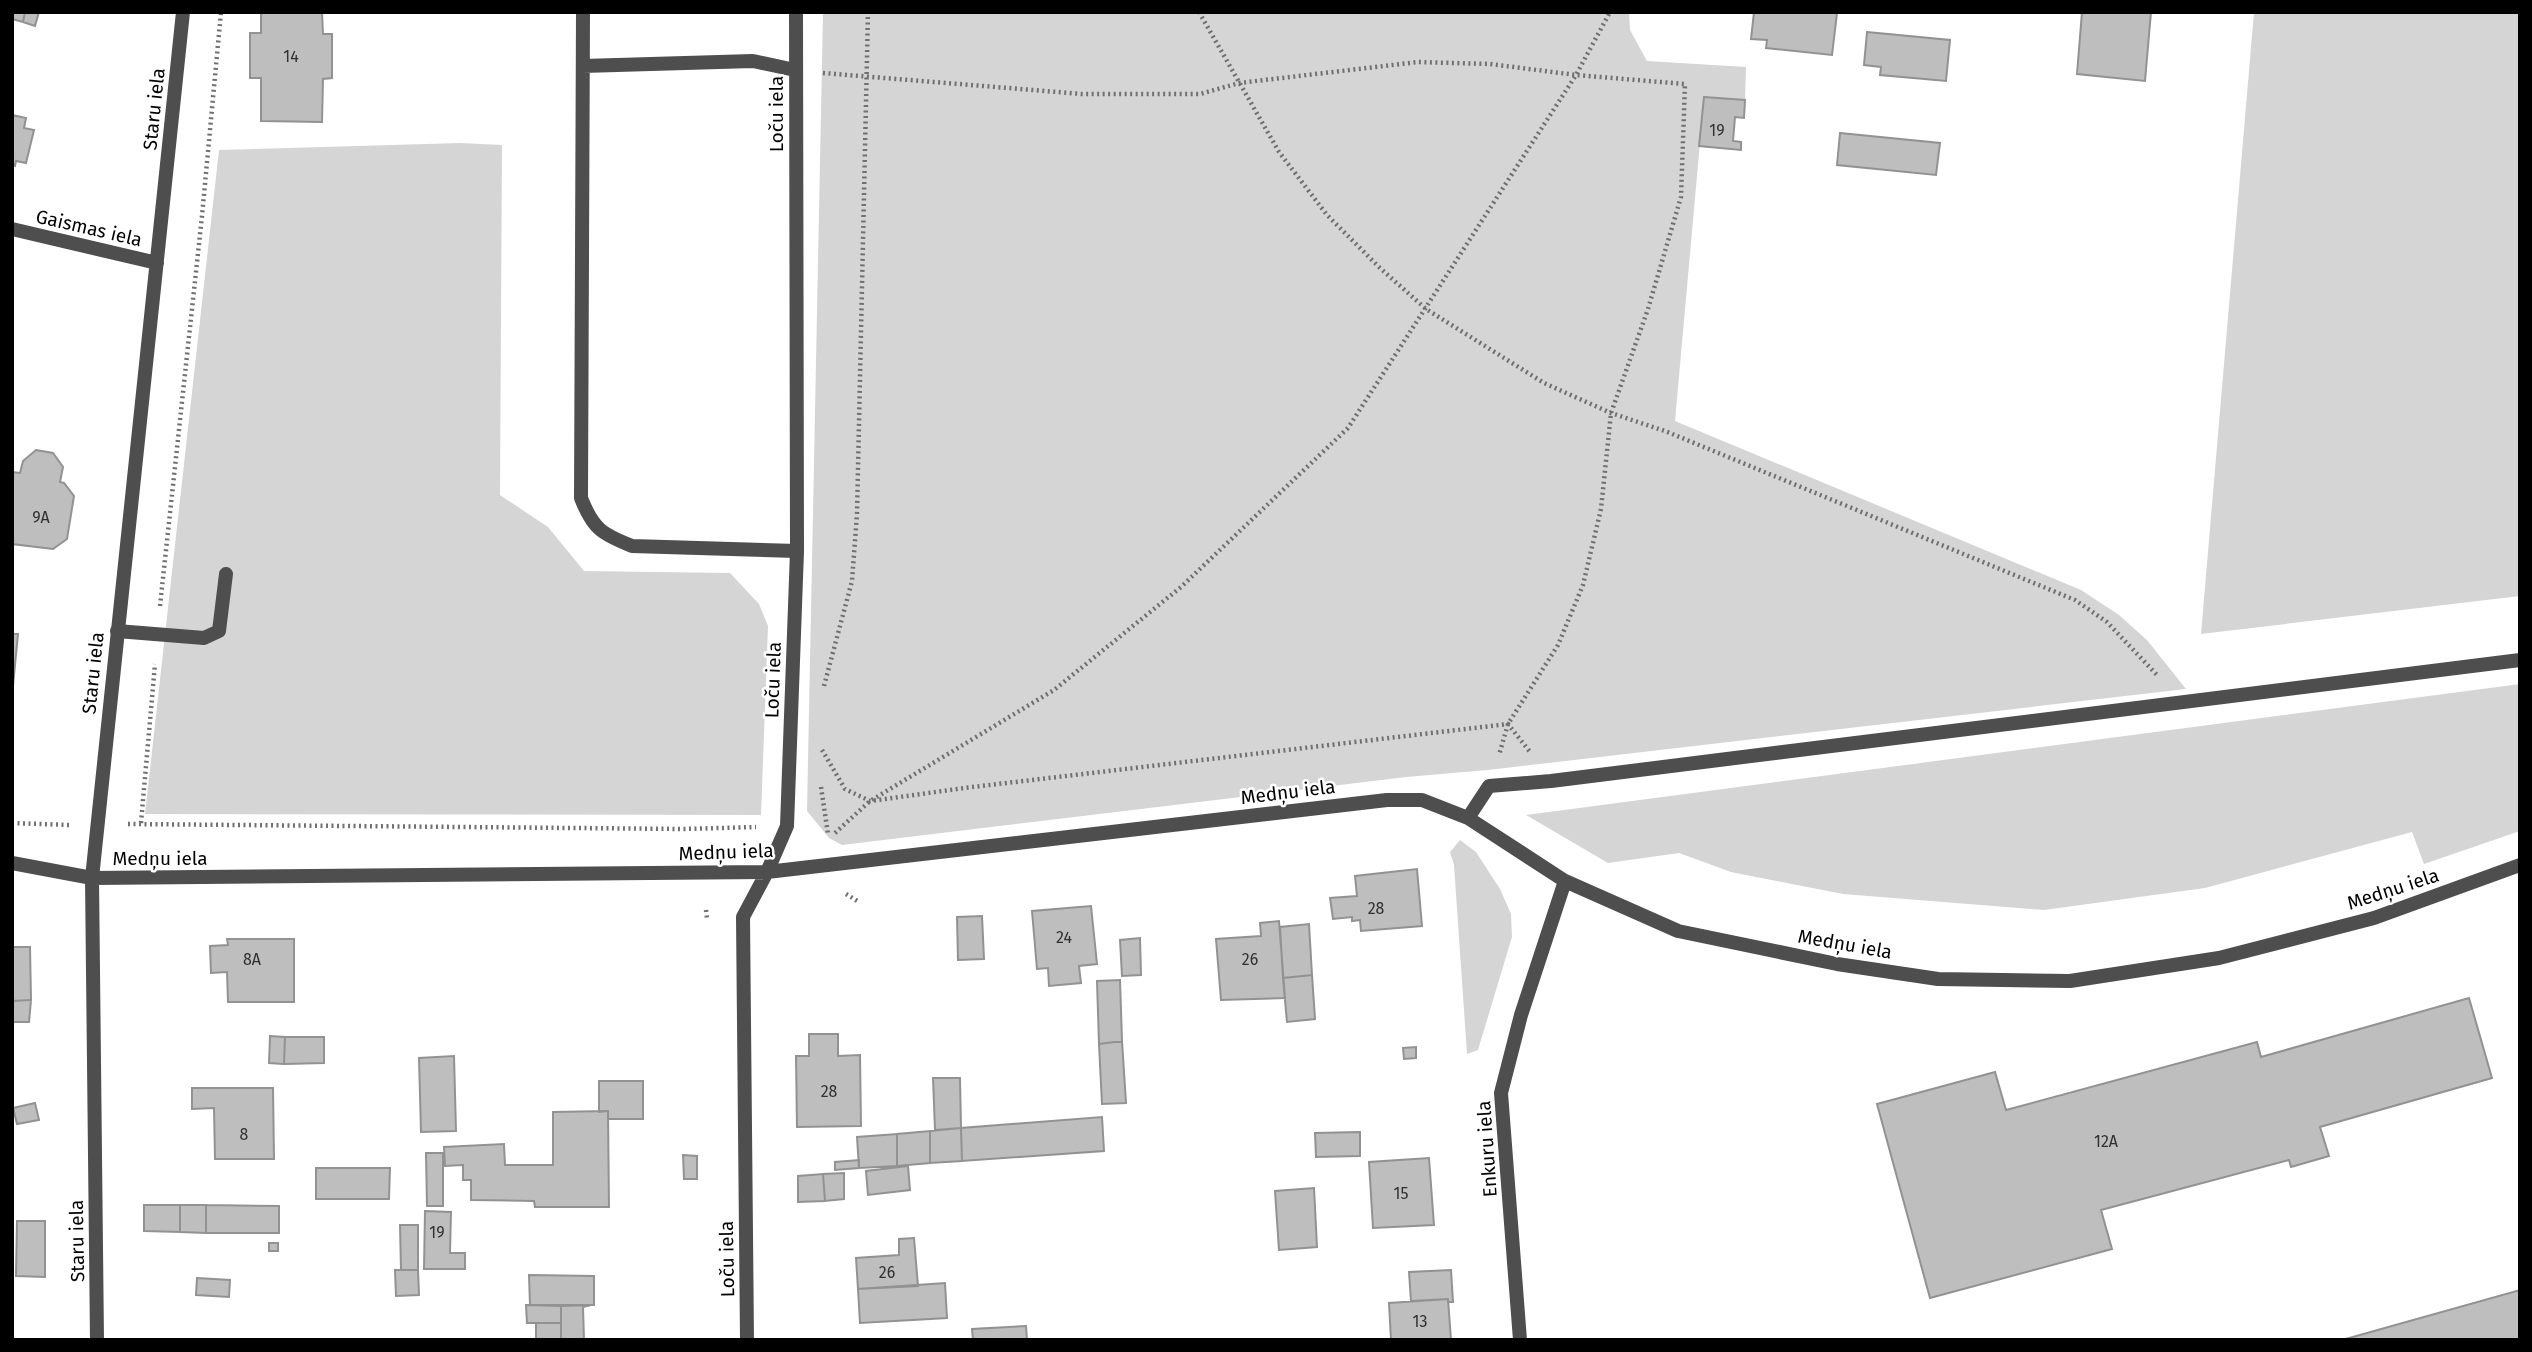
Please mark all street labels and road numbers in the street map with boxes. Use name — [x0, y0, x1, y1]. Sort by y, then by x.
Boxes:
street label: Staru iela — [138, 67, 170, 151]
street label: Loču iela — [765, 76, 788, 152]
street label: Gaismas iela — [34, 205, 144, 251]
street label: Staru iela — [77, 631, 109, 715]
street label: Loču iela — [760, 641, 786, 719]
street label: Medņu iela — [1239, 775, 1337, 810]
street label: Medņu iela — [678, 839, 774, 866]
street label: Medņu iela — [112, 847, 208, 871]
street label: Medņu iela — [2344, 863, 2442, 916]
street label: Medņu iela — [1796, 924, 1894, 965]
street label: Enkuru iela — [1472, 1100, 1502, 1198]
street label: Staru iela — [65, 1200, 89, 1282]
street label: Loču iela — [715, 1221, 739, 1297]

